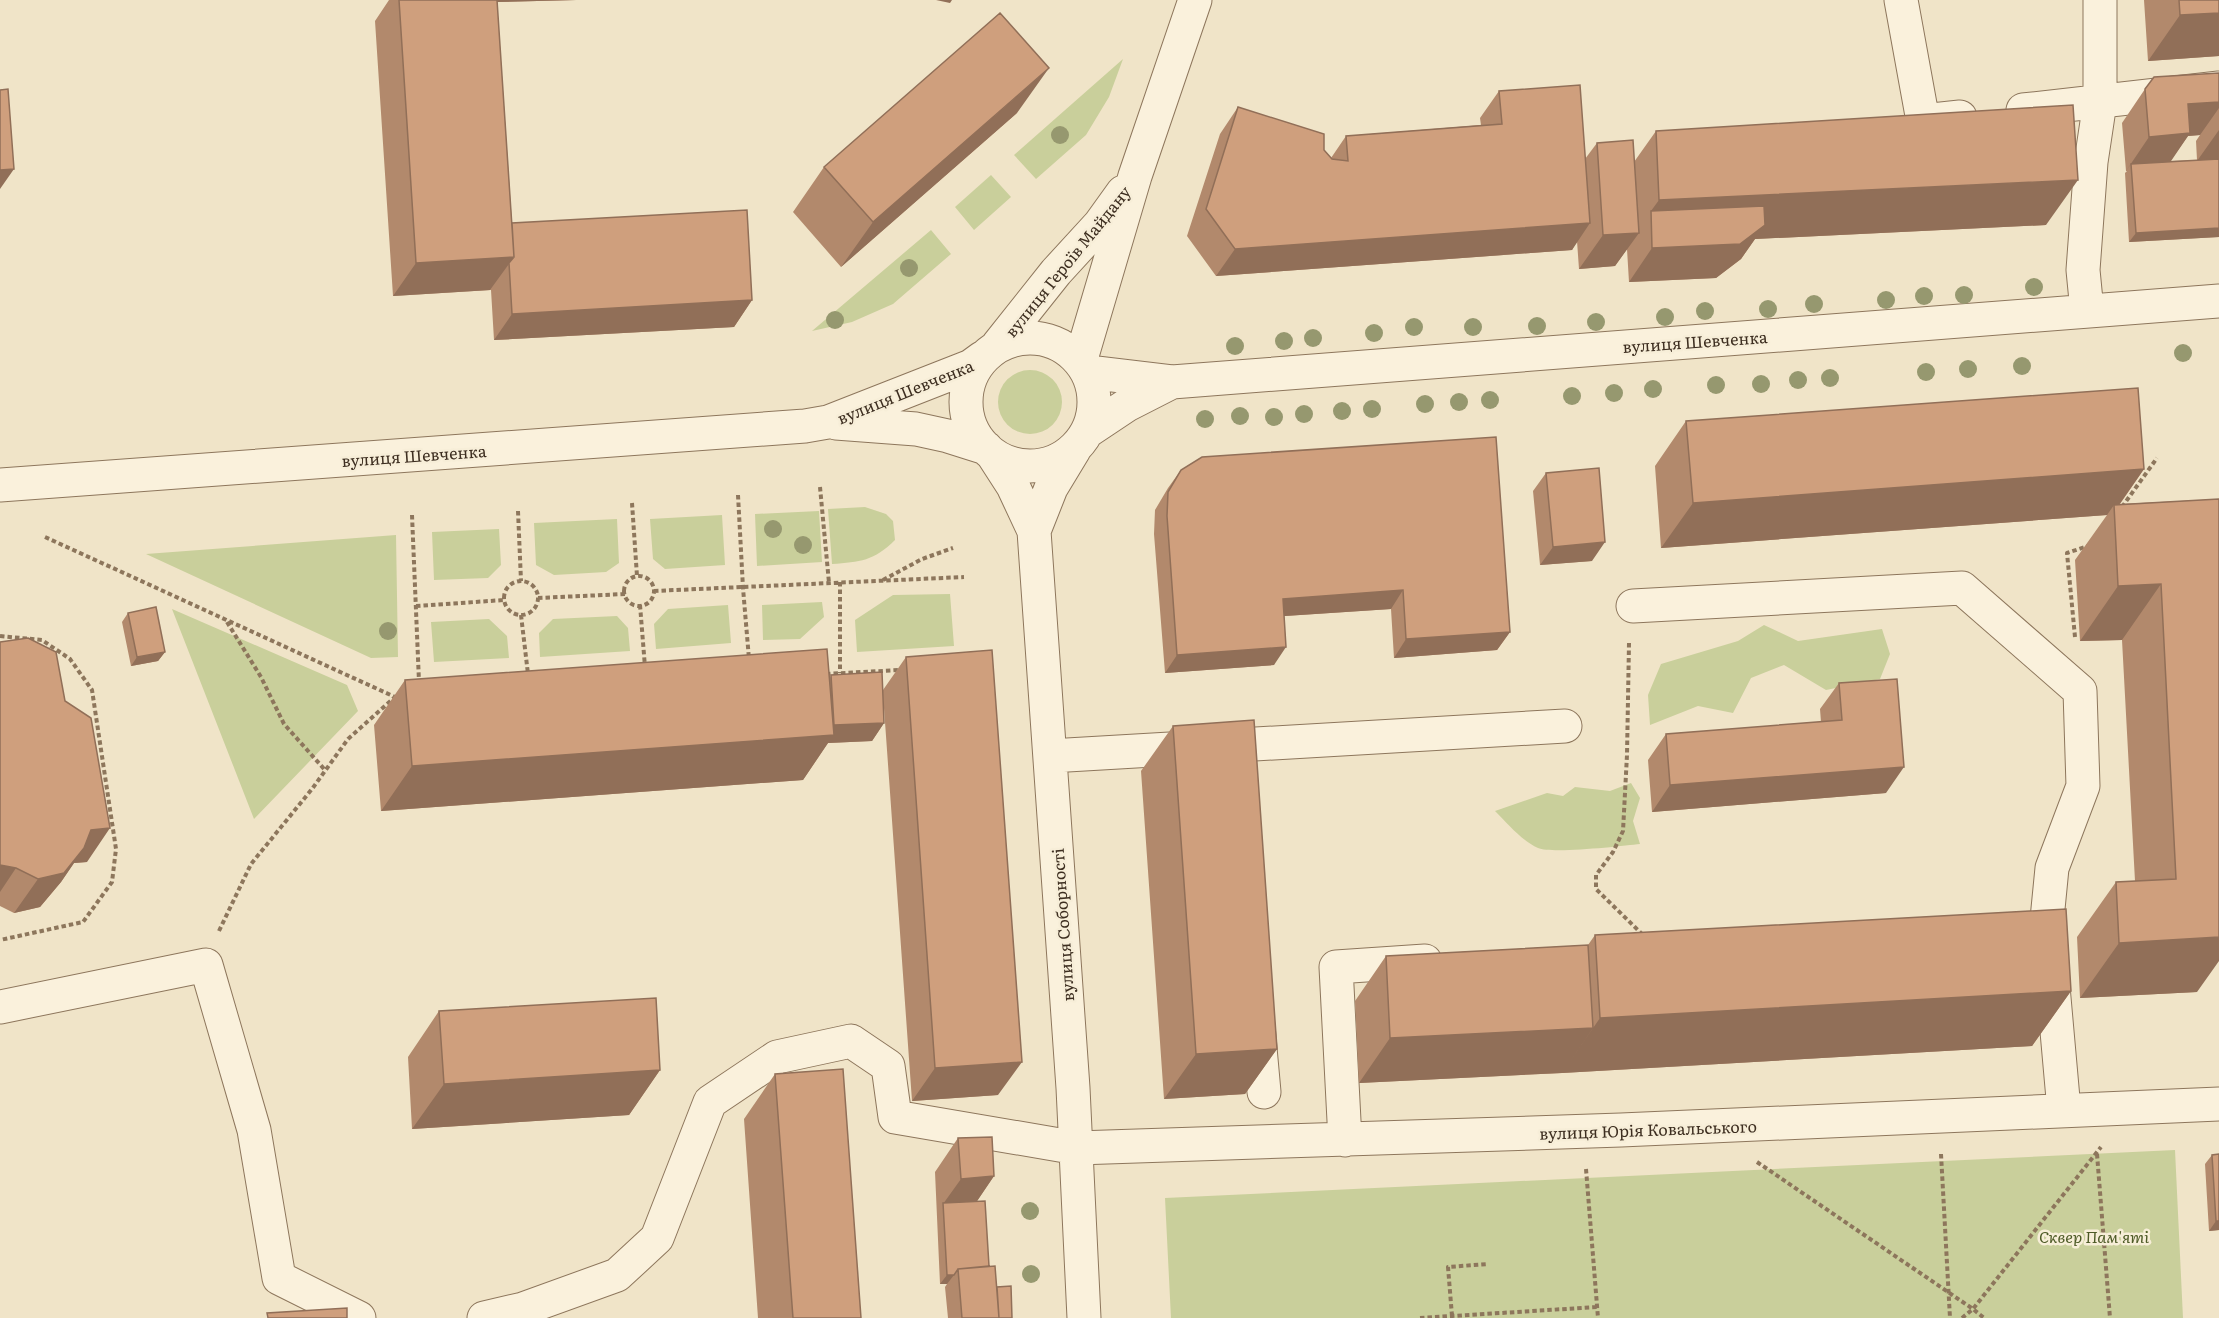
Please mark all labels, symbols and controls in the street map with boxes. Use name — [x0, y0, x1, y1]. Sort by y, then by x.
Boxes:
street label: вулиця Героїв Майдану — [998, 180, 1136, 342]
street label: вулиця Шевченка — [1622, 324, 1769, 358]
street label: вулиця Шевченка — [833, 353, 977, 429]
street label: вулиця Шевченка — [341, 438, 488, 472]
street label: вулиця Соборності — [1045, 848, 1079, 1002]
street label: вулиця Юрія Ковальського — [1539, 1113, 1757, 1145]
park label: Сквер Пам'яті — [2039, 1224, 2149, 1248]

